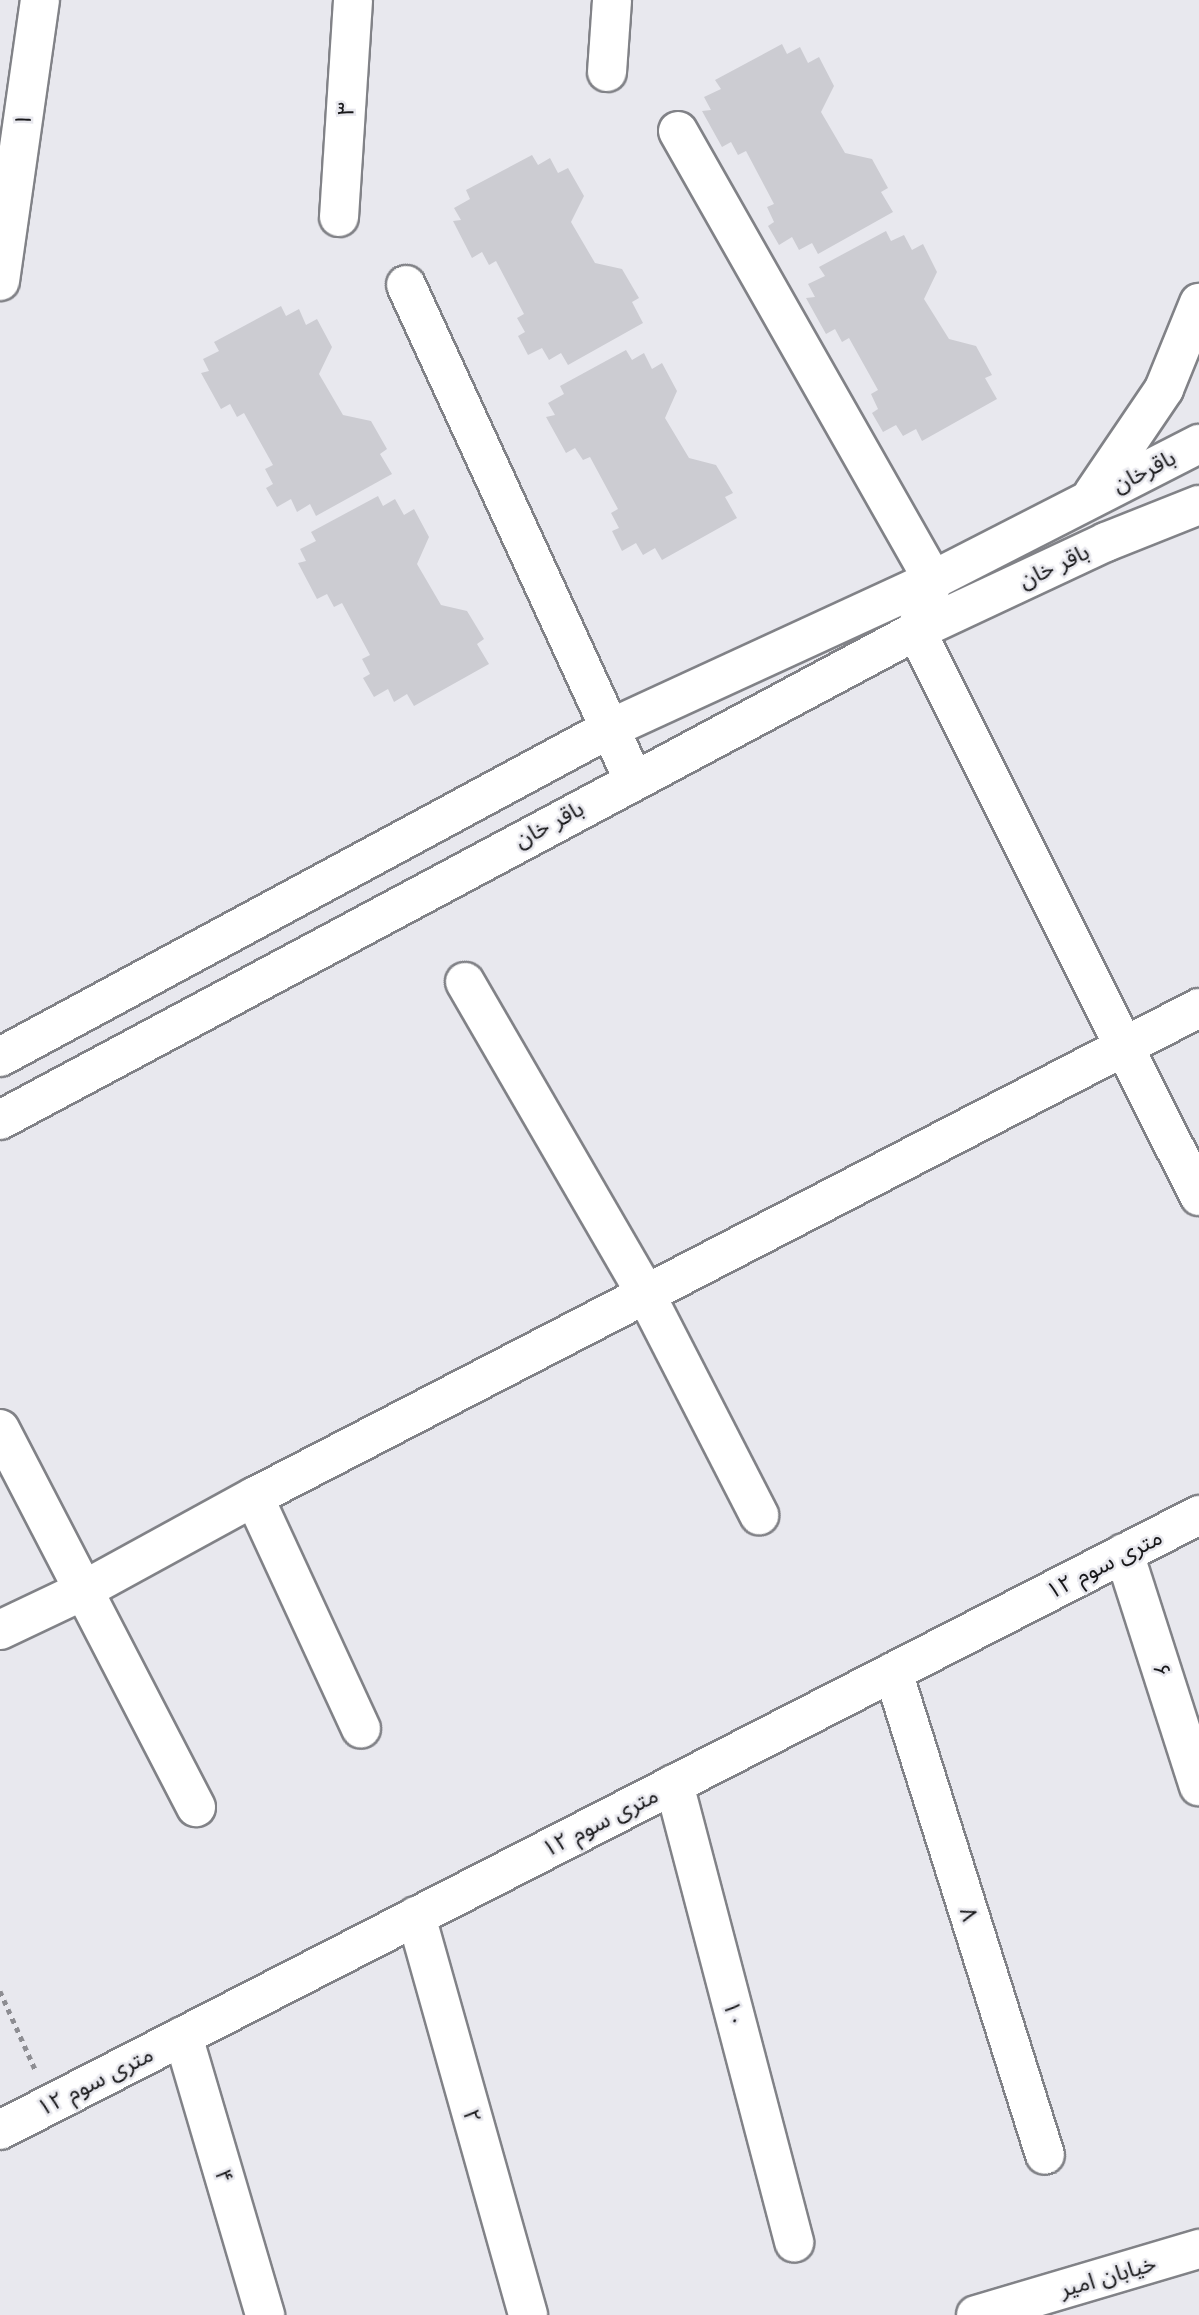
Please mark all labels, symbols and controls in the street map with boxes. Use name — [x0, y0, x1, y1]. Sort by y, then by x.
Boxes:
street label: ۳ — [332, 101, 360, 117]
street label: ۱ — [8, 112, 38, 128]
street label: باقرخان — [1108, 443, 1180, 499]
street label: باقر خان — [1014, 538, 1094, 594]
street label: باقر خان — [510, 794, 588, 854]
street label: ۱۲ متری سوم — [1041, 1523, 1167, 1605]
street label: ۶ — [1147, 1659, 1177, 1681]
street label: ۱۲ متری سوم — [537, 1781, 663, 1863]
street label: ۸ — [954, 1903, 984, 1925]
street label: ۱۰ — [717, 1998, 751, 2030]
street label: ۱۲ متری سوم — [32, 2040, 158, 2122]
street label: ۲ — [457, 2106, 487, 2126]
street label: ۴ — [209, 2166, 239, 2186]
street label: خیابان امیر — [1057, 2249, 1159, 2303]

